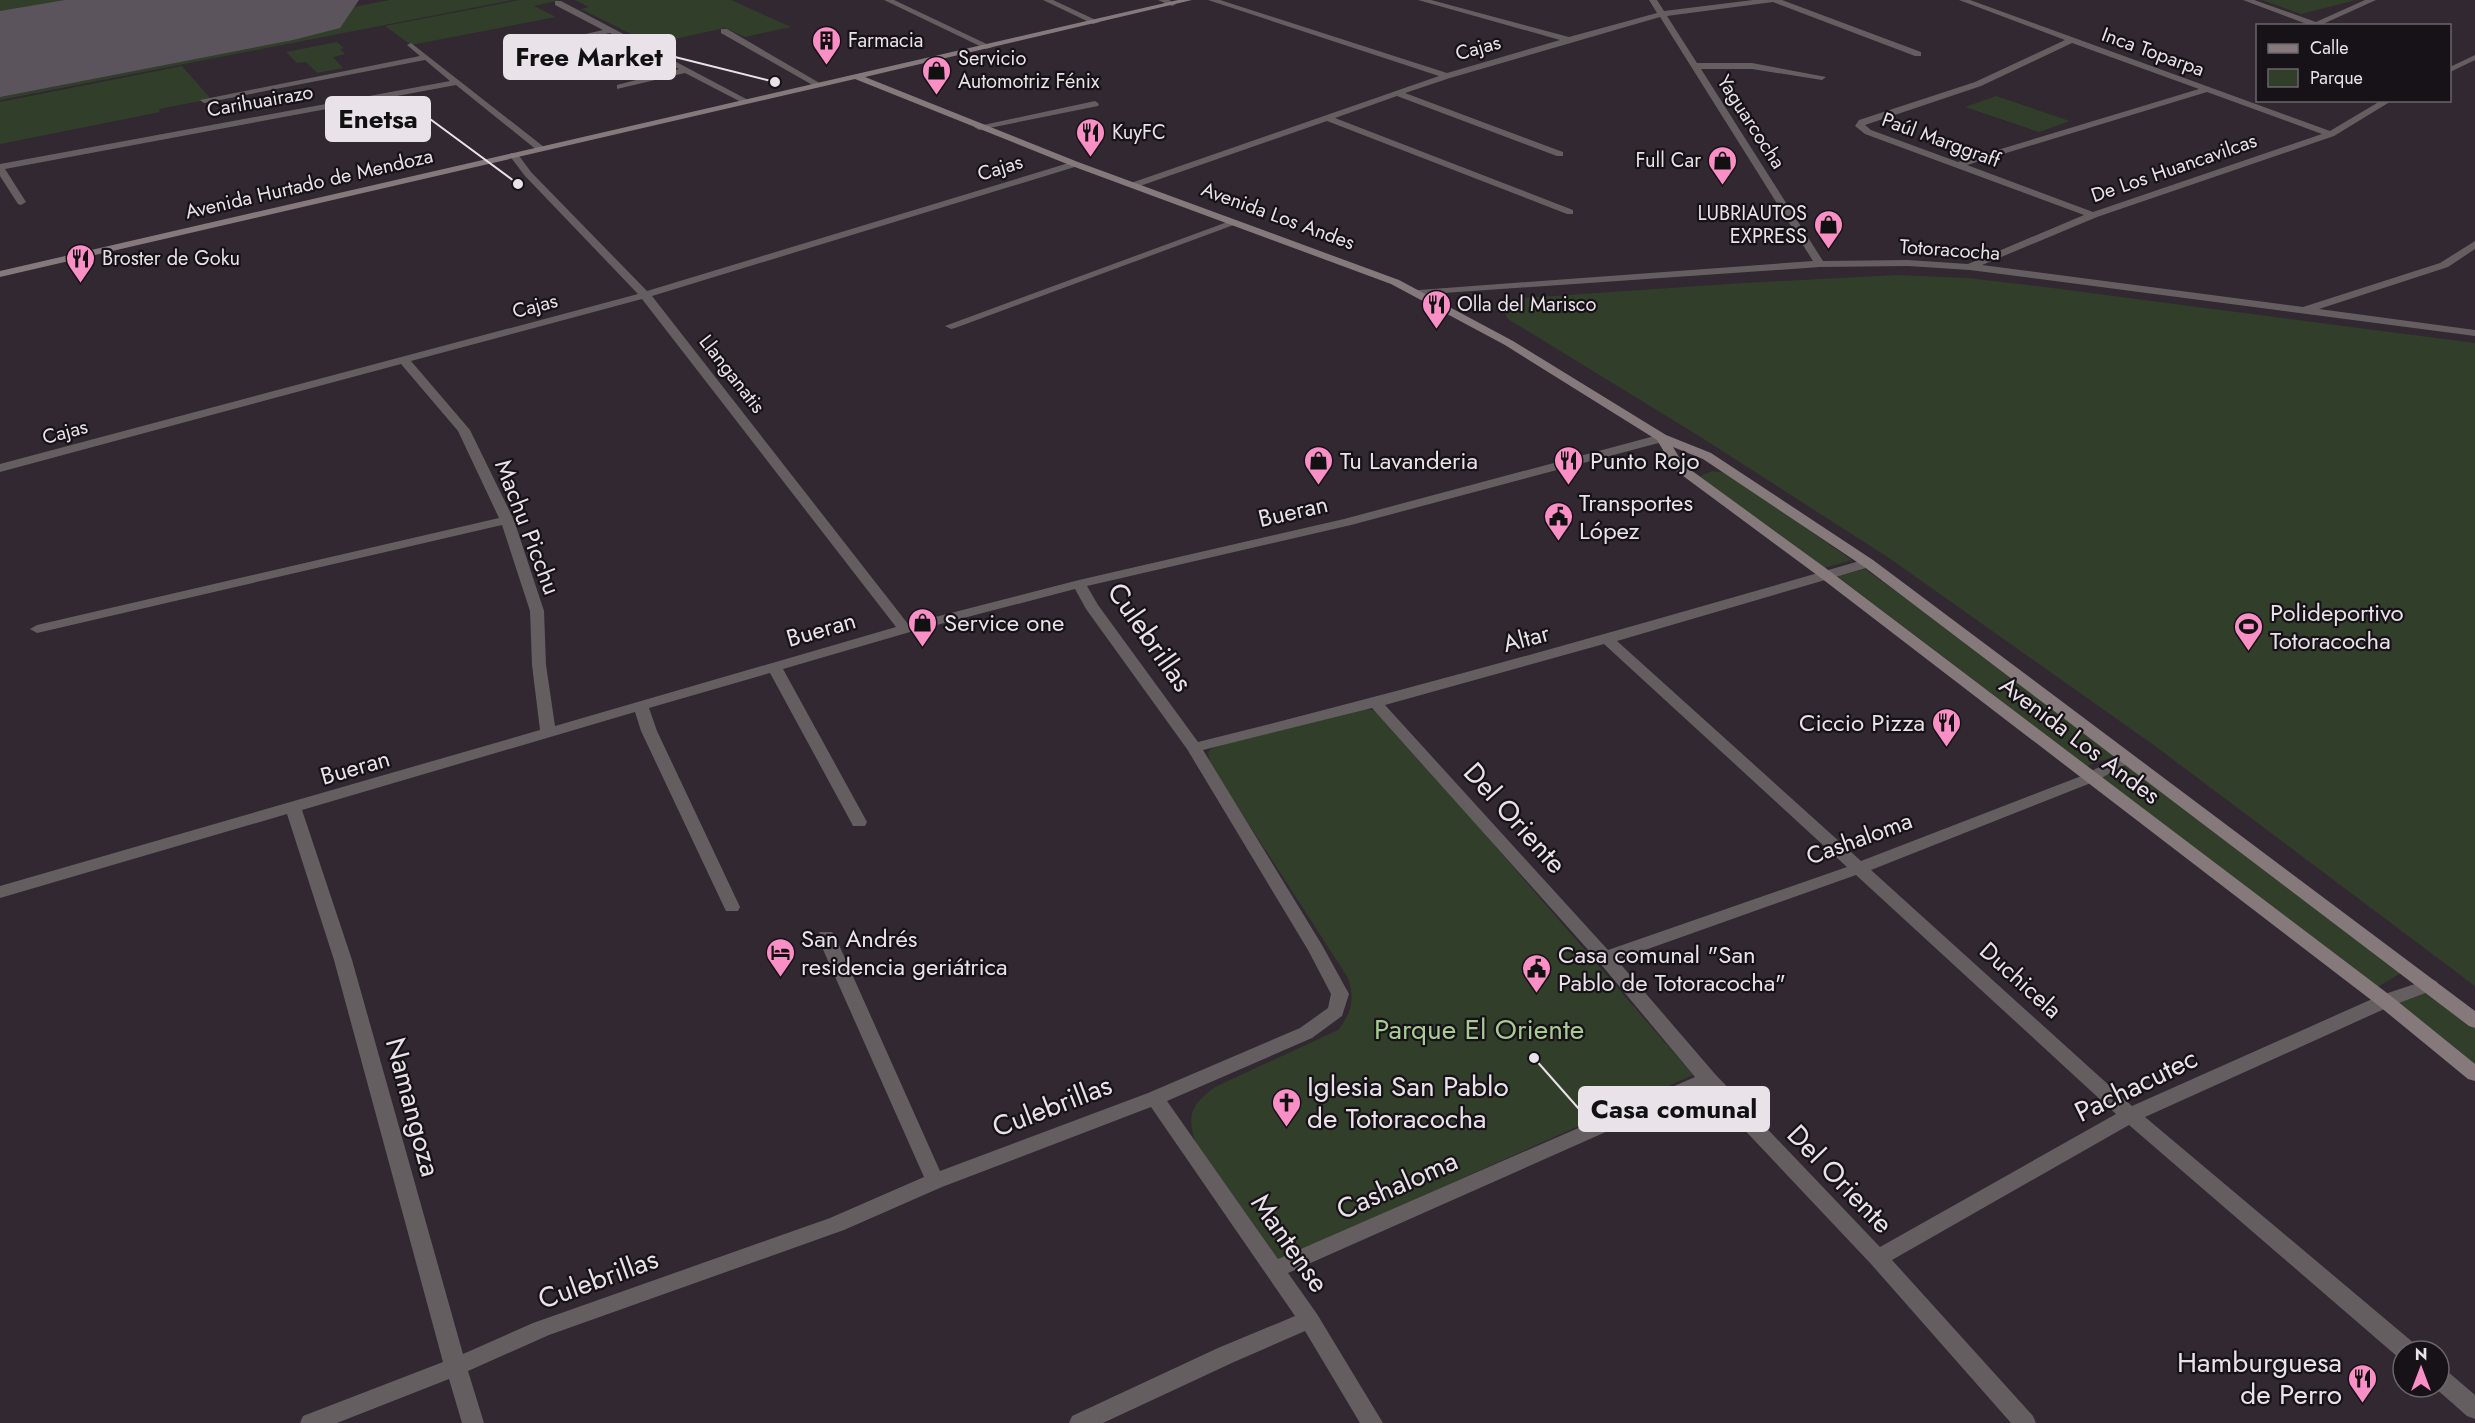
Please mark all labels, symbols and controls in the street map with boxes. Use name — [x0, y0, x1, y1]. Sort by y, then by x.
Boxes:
street label: Inca Toparpa — [2097, 20, 2209, 84]
building icon: Farmacia — [811, 24, 843, 66]
legend — [2256, 24, 2451, 102]
place label: Farmacia — [848, 26, 923, 55]
street label: Cajas — [1452, 28, 1504, 68]
callout: Free Market — [504, 35, 675, 79]
text: Calle — [2310, 35, 2349, 61]
text: Free Market — [515, 38, 663, 76]
place label: Servicio Automotriz Fénix — [958, 44, 1100, 96]
shop icon: Servicio Automotriz Fénix — [921, 54, 953, 96]
text: Parque — [2310, 65, 2363, 91]
street label: Yaguarcocha — [1710, 69, 1792, 175]
street label: Carihuairazo — [205, 77, 316, 125]
callout: Enetsa — [326, 97, 430, 141]
text: Enetsa — [338, 100, 418, 138]
street label: Paúl Marggraff — [1878, 105, 2006, 175]
restaurant icon: KuyFC — [1075, 116, 1107, 158]
place label: KuyFC — [1112, 118, 1166, 147]
street label: De Los Huancavilcas — [2087, 126, 2261, 210]
street label: Avenida Hurtado de Mendoza — [182, 141, 436, 227]
shop icon: Full Car — [1706, 144, 1738, 186]
place label: Full Car — [1636, 146, 1701, 175]
street label: Cajas — [974, 147, 1026, 189]
street label: Avenida Los Andes — [1197, 175, 1359, 257]
place label: LUBRIAUTOS EXPRESS — [1697, 199, 1807, 251]
shop icon: LUBRIAUTOS EXPRESS — [1812, 208, 1844, 250]
street label: Totoracocha — [1899, 232, 2001, 268]
restaurant icon: Broster de Goku — [65, 242, 97, 284]
place label: Broster de Goku — [102, 244, 240, 273]
street label: Cajas — [509, 286, 561, 326]
restaurant icon: Olla del Marisco — [1420, 288, 1452, 330]
place label: Olla del Marisco — [1457, 290, 1596, 319]
street label: Llanganatis — [692, 328, 772, 420]
street label: Cajas — [39, 412, 91, 452]
place label: Tu Lavanderia — [1340, 443, 1478, 478]
place label: Punto Rojo — [1590, 443, 1700, 478]
shop icon: Tu Lavanderia — [1303, 444, 1335, 486]
restaurant icon: Punto Rojo — [1553, 444, 1585, 486]
street label: Machu Picchu — [486, 454, 570, 600]
place label: Transportes López — [1579, 485, 1693, 548]
street label: Bueran — [1255, 486, 1331, 536]
public building icon: Transportes López — [1542, 500, 1574, 542]
street label: Culebrillas — [1097, 574, 1203, 700]
place label: Polideportivo Totoracocha — [2270, 595, 2404, 658]
street label: Bueran — [782, 602, 860, 656]
place label: Service one — [944, 605, 1064, 640]
shop icon: Service one — [907, 606, 939, 648]
sports icon: Polideportivo Totoracocha — [2233, 610, 2265, 652]
street label: Altar — [1499, 615, 1554, 661]
street label: Avenida Los Andes — [1992, 668, 2168, 812]
place label: Ciccio Pizza — [1799, 705, 1925, 740]
restaurant icon: Ciccio Pizza — [1930, 706, 1962, 748]
street label: Bueran — [316, 740, 394, 794]
street label: Del Oriente — [1454, 753, 1576, 883]
street label: Cashaloma — [1801, 803, 1917, 873]
place label: San Andrés residencia geriátrica — [801, 921, 1008, 984]
street label: Duchicela — [1972, 933, 2070, 1027]
hotel icon: San Andrés residencia geriátrica — [764, 936, 796, 978]
place label: Casa comunal "San Pablo de Totoracocha" — [1558, 937, 1786, 1000]
public building icon: Casa comunal "San Pablo de Totoracocha" — [1521, 952, 1553, 994]
park label: Parque El Oriente — [1374, 1009, 1584, 1050]
street label: Namangoza — [375, 1033, 451, 1181]
street label: Pachacutec — [2068, 1038, 2204, 1132]
street label: Culebrillas — [986, 1064, 1118, 1148]
place label: Iglesia San Pablo de Totoracocha — [1307, 1066, 1509, 1139]
church icon: Iglesia San Pablo de Totoracocha — [1270, 1086, 1302, 1128]
callout: Casa comunal — [1579, 1087, 1769, 1131]
text: Casa comunal — [1591, 1090, 1757, 1128]
street label: Del Oriente — [1777, 1115, 1903, 1243]
street label: Cashaloma — [1330, 1140, 1464, 1230]
street label: Mantense — [1241, 1185, 1339, 1301]
street label: Culebrillas — [532, 1238, 664, 1320]
north arrow — [2391, 1339, 2451, 1399]
place label: Hamburguesa de Perro — [2177, 1342, 2342, 1415]
text: N — [2415, 1343, 2427, 1366]
restaurant icon: Hamburguesa de Perro — [2347, 1362, 2379, 1404]

